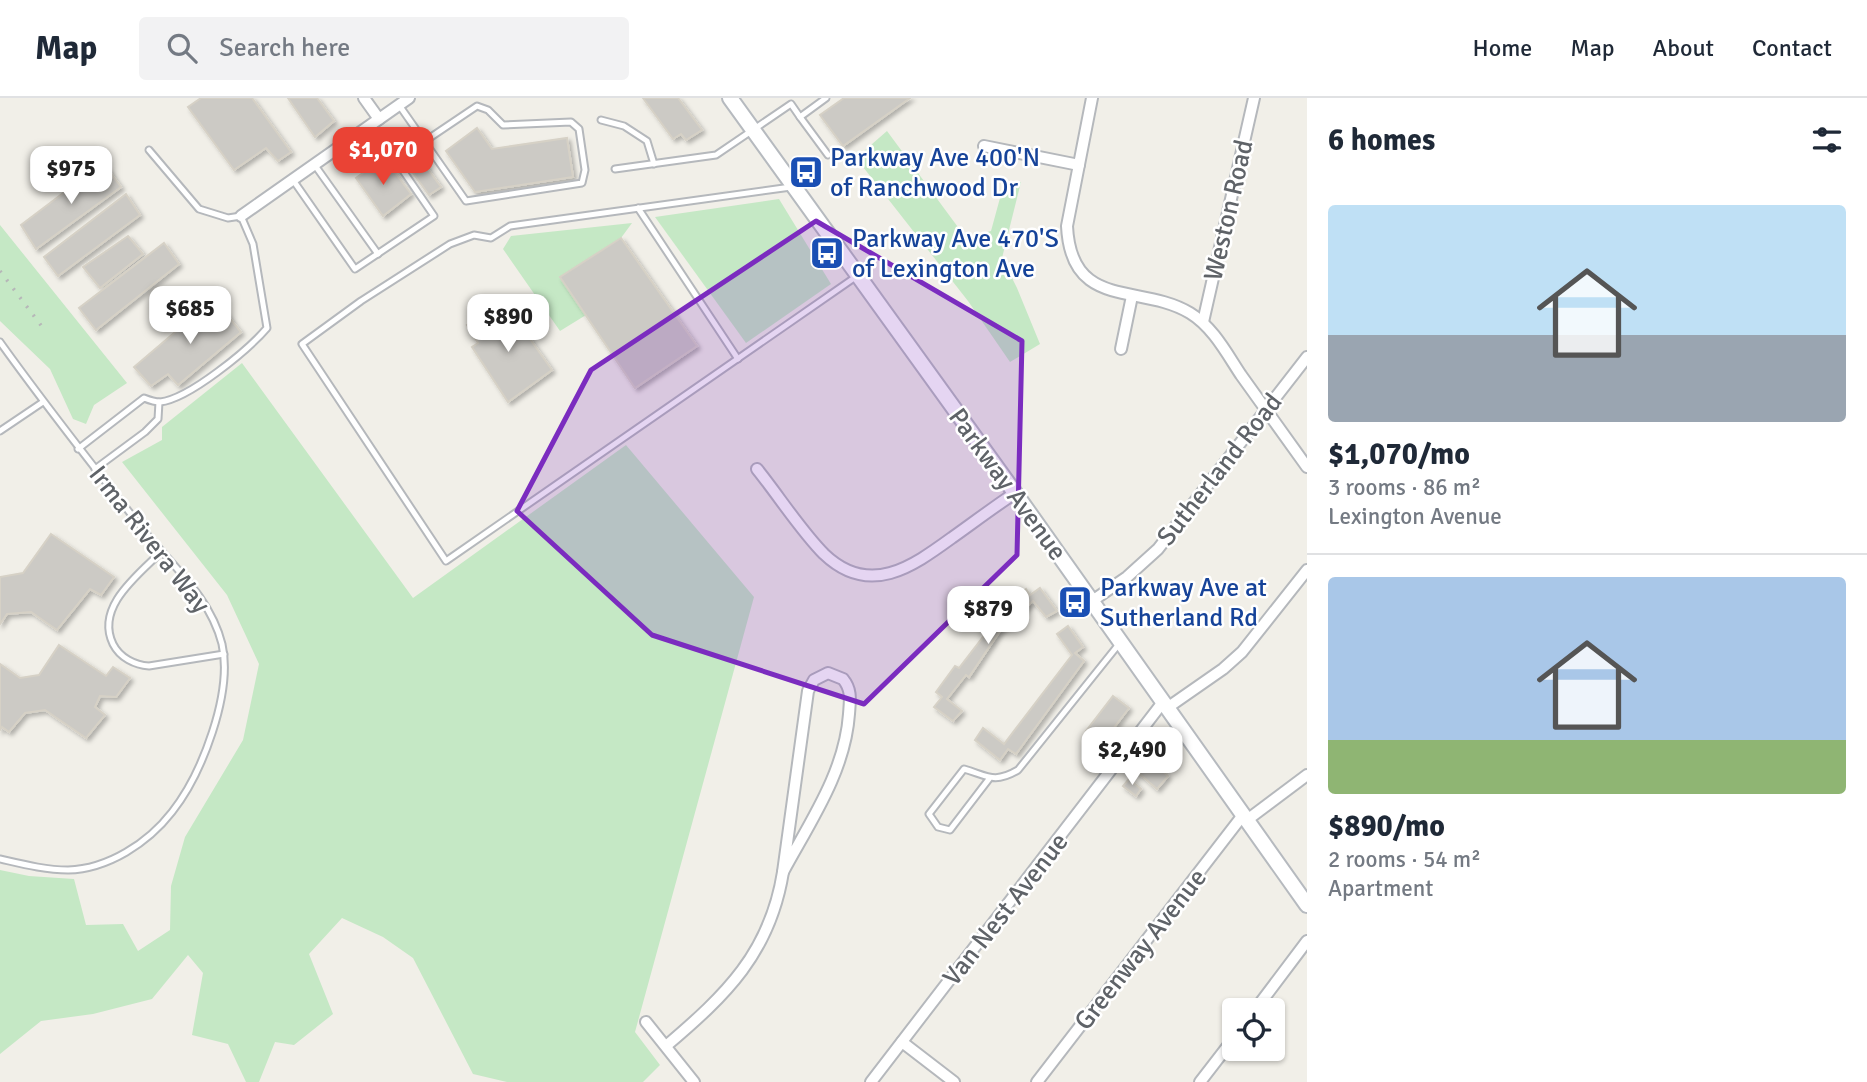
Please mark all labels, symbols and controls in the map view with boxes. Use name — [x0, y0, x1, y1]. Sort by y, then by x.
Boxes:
search box — [139, 17, 629, 80]
text: Map — [35, 28, 97, 69]
icon: search — [163, 29, 201, 67]
text: Search here — [219, 32, 350, 64]
text: Home — [1472, 33, 1532, 63]
text: Map — [1570, 33, 1615, 63]
text: About — [1653, 33, 1714, 63]
text: Contact — [1752, 33, 1832, 63]
icon: filters — [1808, 121, 1846, 159]
text: 6 homes — [1328, 122, 1435, 159]
pin: $1,070 — [326, 127, 440, 187]
text: $1,070 — [349, 135, 417, 164]
street label: Weston Road — [1197, 137, 1261, 284]
place label: Parkway Ave 400'N of Ranchwood Dr — [830, 142, 1040, 204]
pin: $975 — [30, 146, 112, 206]
bus stop icon: Parkway Ave 400'N of Ranchwood Dr — [787, 153, 825, 191]
text: $975 — [46, 154, 96, 183]
place label: Parkway Ave 470'S of Lexington Ave — [852, 223, 1059, 285]
bus stop icon: Parkway Ave 470'S of Lexington Ave — [808, 234, 846, 272]
icon: home — [1524, 250, 1650, 376]
pin: $685 — [149, 286, 231, 346]
text: $685 — [165, 294, 215, 323]
pin: $890 — [467, 294, 549, 354]
text: $890 — [483, 302, 533, 331]
street label: Sutherland Road — [1150, 387, 1289, 552]
street label: Parkway Avenue — [941, 402, 1073, 567]
text: $1,070/mo — [1328, 436, 1470, 473]
street label: Irma Rivera Way — [82, 460, 217, 620]
text: 3 rooms · 86 m² — [1328, 473, 1481, 502]
text: Lexington Avenue — [1328, 502, 1502, 531]
place label: Parkway Ave at Sutherland Rd — [1100, 572, 1267, 634]
bus stop icon: Parkway Ave at Sutherland Rd — [1056, 583, 1094, 621]
pin: $879 — [947, 587, 1029, 646]
text: $879 — [963, 594, 1013, 623]
icon: home — [1524, 622, 1650, 748]
pin: $2,490 — [1075, 728, 1189, 787]
text: $2,490 — [1098, 735, 1166, 764]
text: $890/mo — [1328, 808, 1445, 845]
street label: Van Nest Avenue — [936, 827, 1075, 992]
text: 2 rooms · 54 m² — [1328, 845, 1481, 874]
street label: Greenway Avenue — [1068, 862, 1214, 1037]
text: Apartment — [1328, 874, 1433, 903]
map controls — [1222, 998, 1285, 1061]
button: locate — [1222, 998, 1285, 1061]

